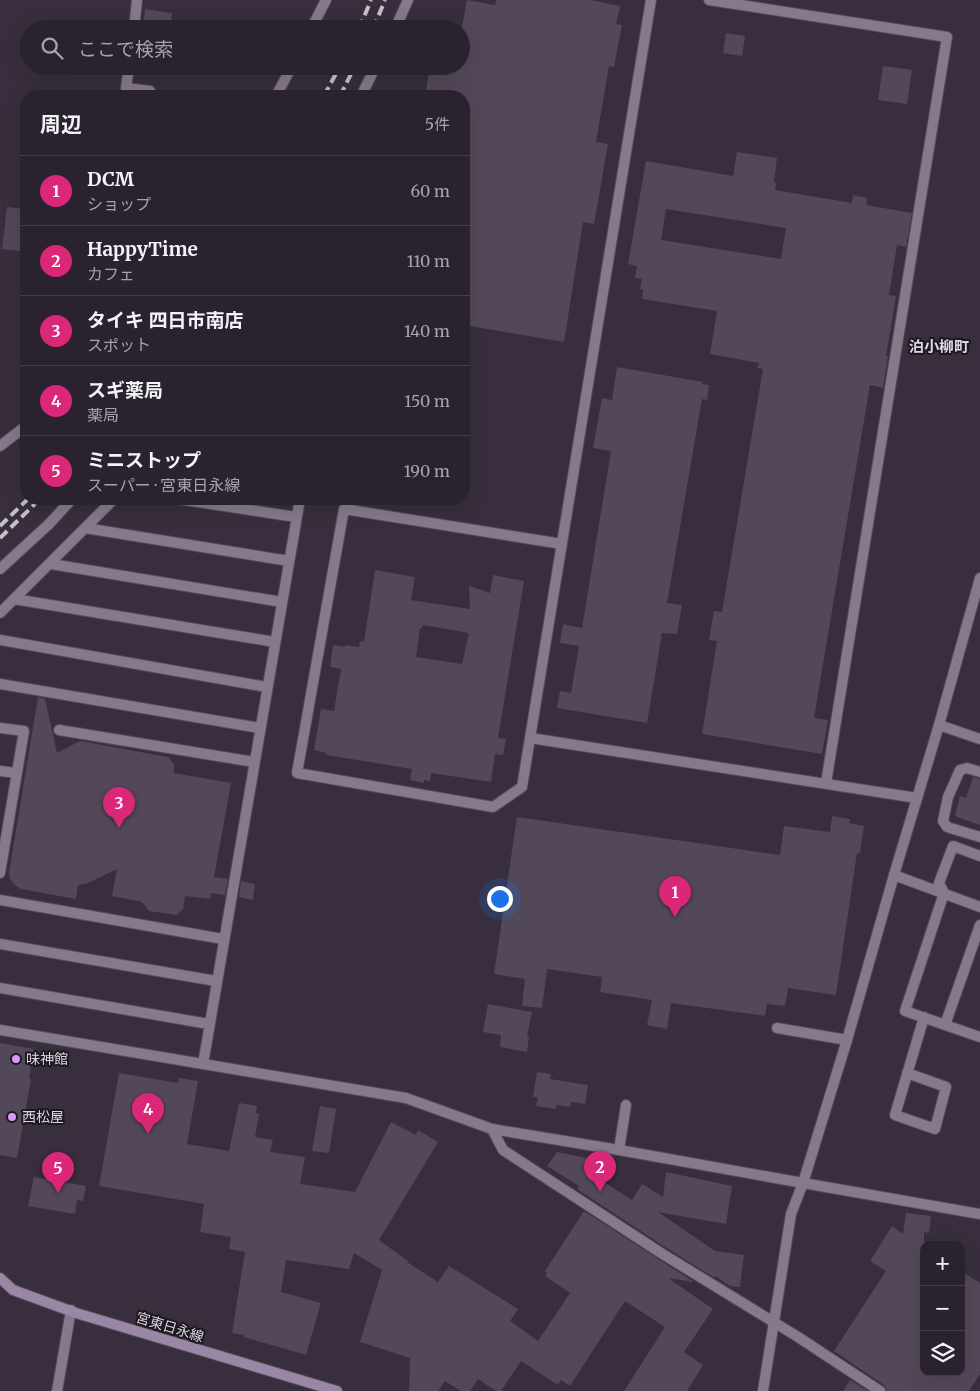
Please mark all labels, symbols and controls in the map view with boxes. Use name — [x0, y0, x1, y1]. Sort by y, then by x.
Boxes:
search box — [20, 20, 470, 75]
icon: search — [38, 34, 66, 62]
text: ここで検索 — [78, 37, 173, 61]
text: 周辺 — [40, 111, 82, 138]
text: 5件 — [425, 114, 450, 134]
text: DCM — [87, 167, 134, 191]
text: 1 — [52, 181, 60, 201]
text: 60 m — [410, 181, 450, 201]
text: ショップ — [87, 194, 151, 214]
text: HappyTime — [87, 237, 198, 261]
text: 2 — [51, 251, 61, 271]
text: 110 m — [407, 251, 450, 271]
text: カフェ — [87, 264, 135, 284]
text: タイキ 四日市南店 — [87, 308, 244, 332]
text: 3 — [51, 321, 61, 341]
text: 140 m — [404, 321, 450, 341]
text: スポット — [87, 335, 151, 355]
district label: 泊小柳町 — [909, 337, 969, 356]
text: スギ薬局 — [87, 378, 163, 402]
text: 4 — [51, 391, 61, 411]
text: 150 m — [404, 391, 450, 411]
text: 薬局 — [87, 405, 119, 425]
text: ミニストップ — [87, 448, 201, 472]
text: 5 — [51, 461, 61, 481]
text: 190 m — [404, 461, 450, 481]
text: スーパー · 宮東日永線 — [87, 475, 240, 495]
pin: 3 — [103, 787, 135, 828]
pin: 1 — [659, 876, 691, 917]
your location — [487, 886, 513, 912]
place label: 味神館 — [26, 1050, 68, 1068]
marker: 味神館 — [10, 1053, 22, 1065]
pin: 4 — [132, 1093, 164, 1134]
place label: 西松屋 — [22, 1108, 64, 1126]
marker: 西松屋 — [6, 1111, 18, 1123]
pin: 2 — [584, 1151, 616, 1192]
pin: 5 — [42, 1152, 74, 1193]
map controls — [920, 1241, 965, 1376]
button: + — [920, 1241, 965, 1286]
button: − — [920, 1286, 965, 1331]
street label: 宮東日永線 — [134, 1308, 206, 1346]
button: layers — [920, 1331, 965, 1376]

